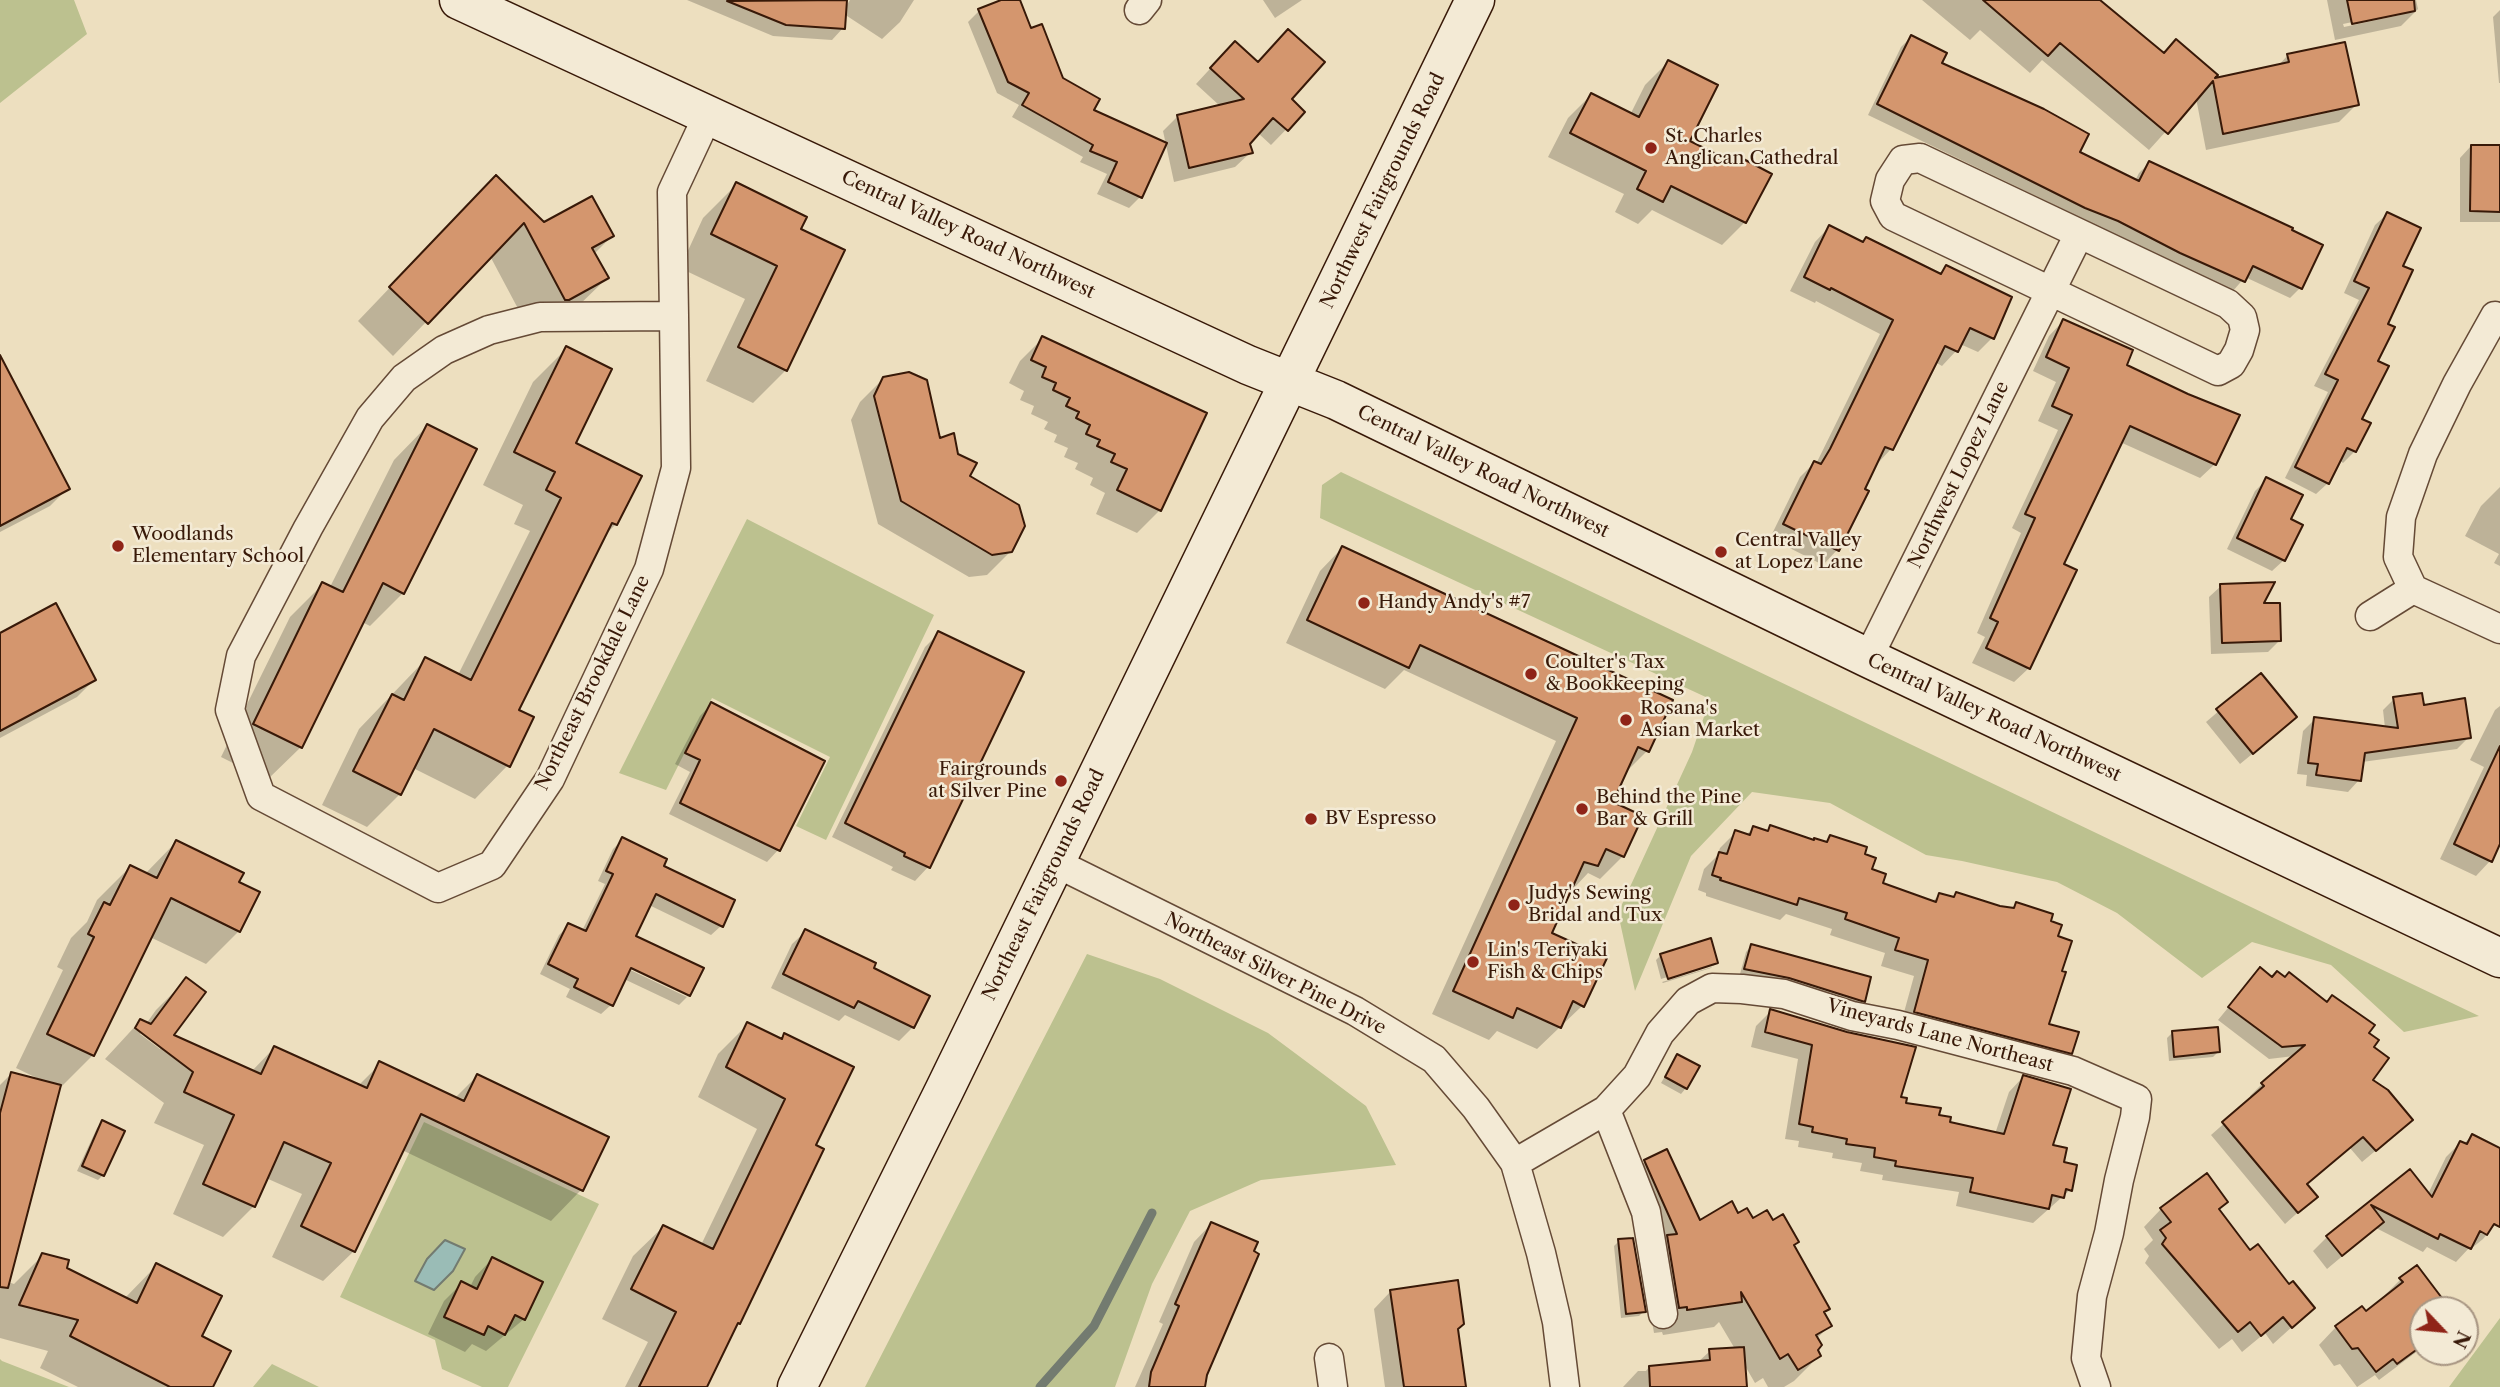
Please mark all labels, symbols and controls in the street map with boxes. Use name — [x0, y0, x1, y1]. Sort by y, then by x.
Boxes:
street label: Northwest Fairgrounds Road — [1316, 70, 1450, 312]
place label: St. Charles Anglican Cathedral — [1665, 126, 1838, 170]
marker: St. Charles Anglican Cathedral — [1643, 140, 1659, 156]
street label: Central Valley Road Northwest — [837, 166, 1099, 304]
street label: Northwest Lopez Lane — [1904, 378, 2014, 572]
street label: Central Valley Road Northwest — [1353, 401, 1613, 543]
place label: Woodlands Elementary School — [132, 524, 304, 568]
place label: Central Valley at Lopez Lane — [1735, 530, 1863, 574]
marker: Woodlands Elementary School — [110, 538, 126, 554]
marker: Central Valley at Lopez Lane — [1713, 544, 1729, 560]
street label: Northeast Brookdale Lane — [531, 572, 655, 794]
place label: Handy Andy's #7 — [1378, 592, 1530, 614]
marker: Handy Andy's #7 — [1356, 595, 1372, 611]
street label: Central Valley Road Northwest — [1863, 649, 2125, 787]
place label: Coulter's Tax & Bookkeeping — [1545, 652, 1684, 696]
marker: Coulter's Tax & Bookkeeping — [1523, 666, 1539, 682]
place label: Rosana's Asian Market — [1640, 698, 1760, 742]
marker: Rosana's Asian Market — [1618, 712, 1634, 728]
place label: Fairgrounds at Silver Pine — [928, 759, 1047, 803]
street label: Northeast Fairgrounds Road — [978, 766, 1110, 1004]
marker: Fairgrounds at Silver Pine — [1053, 773, 1069, 789]
place label: Behind the Pine Bar & Grill — [1596, 787, 1741, 831]
marker: Behind the Pine Bar & Grill — [1574, 801, 1590, 817]
place label: BV Espresso — [1325, 808, 1436, 830]
marker: BV Espresso — [1303, 811, 1319, 827]
place label: Judy's Sewing Bridal and Tux — [1528, 883, 1662, 927]
marker: Judy's Sewing Bridal and Tux — [1506, 897, 1522, 913]
street label: Northeast Silver Pine Drive — [1160, 908, 1390, 1040]
place label: Lin's Teriyaki Fish & Chips — [1487, 940, 1608, 984]
marker: Lin's Teriyaki Fish & Chips — [1465, 954, 1481, 970]
street label: Vineyards Lane Northeast — [1824, 995, 2056, 1077]
north arrow — [2409, 1296, 2479, 1366]
text: N — [2448, 1327, 2475, 1352]

